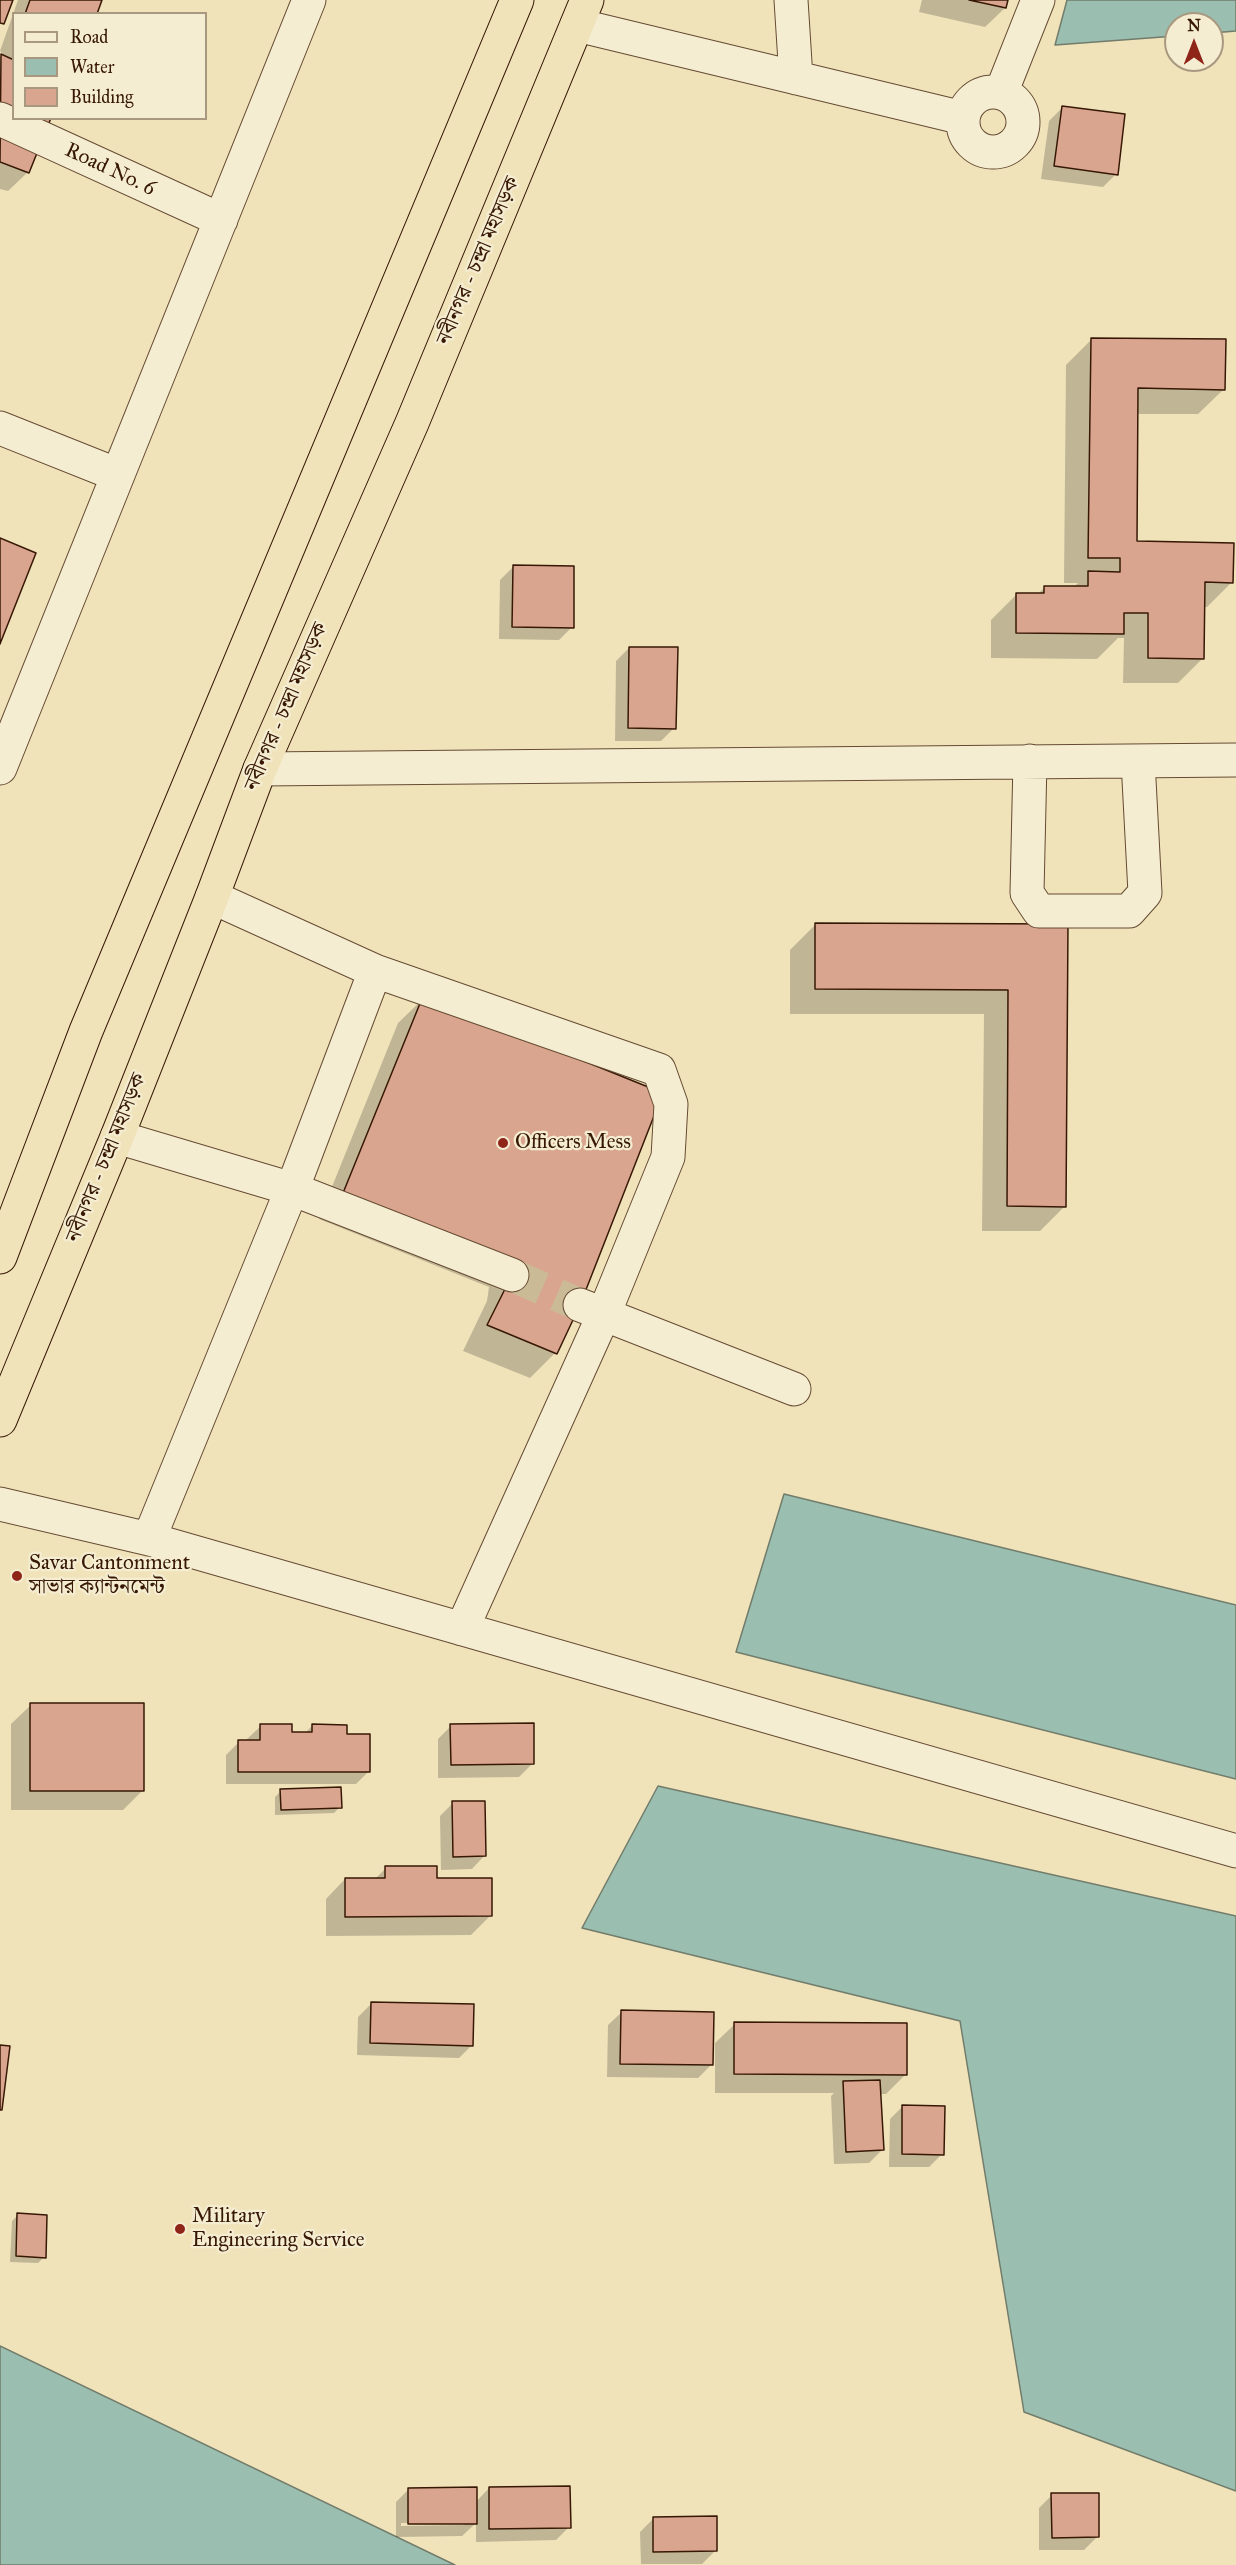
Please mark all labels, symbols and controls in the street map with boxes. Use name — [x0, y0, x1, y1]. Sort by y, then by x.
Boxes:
legend — [12, 12, 207, 120]
north arrow — [1164, 12, 1224, 72]
text: N — [1187, 16, 1201, 35]
text: Road — [70, 26, 108, 48]
text: Water — [70, 56, 114, 78]
text: Building — [70, 86, 133, 108]
street label: Road No. 6 — [61, 138, 159, 202]
street label: নবীনগর - চন্দ্রা মহাসড়ক — [432, 173, 526, 349]
street label: নবীনগর - চন্দ্রা মহাসড়ক — [240, 619, 334, 795]
street label: নবীনগর - চন্দ্রা মহাসড়ক — [62, 1070, 152, 1246]
place label: Officers Mess — [515, 1130, 631, 1156]
marker: Officers Mess — [496, 1136, 510, 1150]
place label: Savar Cantonment সাভার ক্যান্টনমেন্ট — [29, 1551, 190, 1601]
marker: Savar Cantonment সাভার ক্যান্টনমেন্ট — [10, 1569, 24, 1583]
place label: Military Engineering Service — [192, 2204, 365, 2254]
marker: Military Engineering Service — [173, 2222, 187, 2236]

